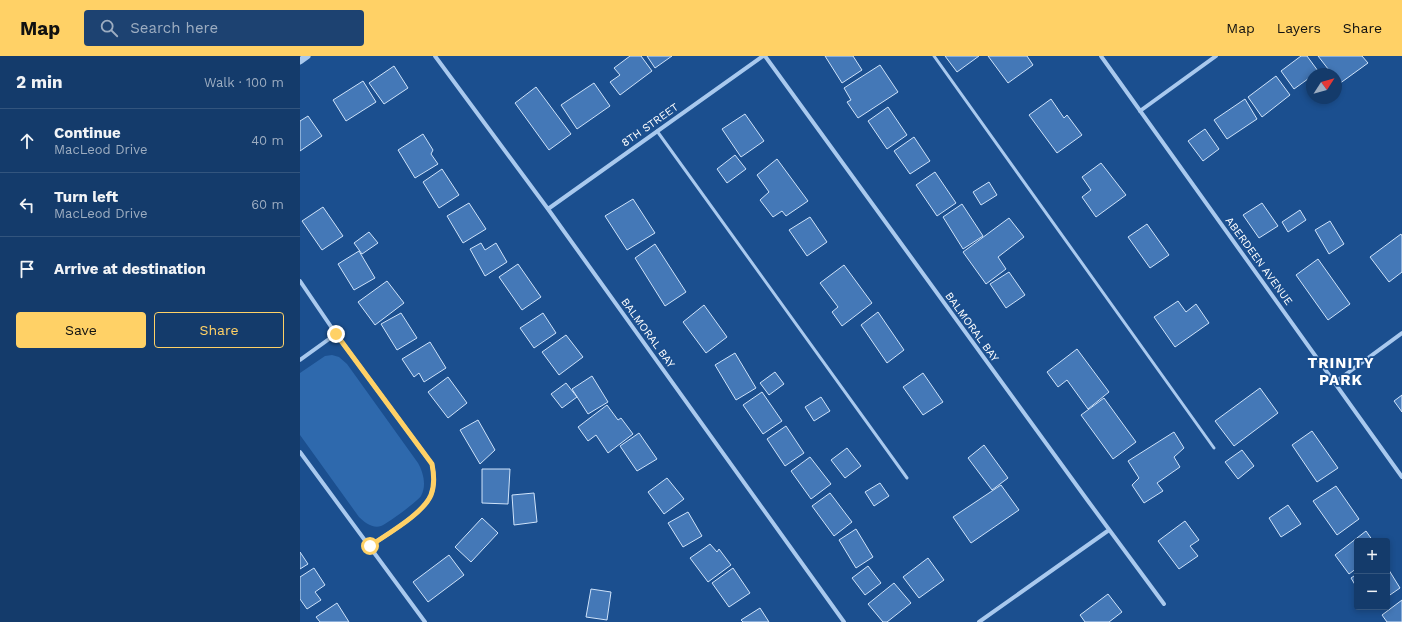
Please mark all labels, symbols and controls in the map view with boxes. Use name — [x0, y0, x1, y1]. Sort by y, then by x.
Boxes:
search box — [84, 10, 364, 46]
text: Map — [20, 17, 60, 40]
icon: search — [98, 17, 120, 39]
text: Search here — [130, 19, 218, 37]
text: Map — [1226, 20, 1255, 36]
text: Layers — [1277, 20, 1321, 36]
text: Share — [1343, 20, 1382, 36]
north arrow — [1306, 68, 1342, 104]
text: 2 min — [16, 72, 62, 92]
text: Walk · 100 m — [204, 75, 284, 90]
street label: 8TH STREET — [619, 100, 681, 149]
text: Continue — [54, 124, 121, 142]
icon: ahead — [16, 130, 38, 152]
text: 40 m — [251, 133, 284, 148]
text: MacLeod Drive — [54, 142, 147, 157]
text: Turn left — [54, 188, 118, 206]
icon: left — [16, 194, 38, 216]
text: 60 m — [251, 197, 284, 212]
text: MacLeod Drive — [54, 206, 147, 221]
street label: ABERDEEN AVENUE — [1223, 214, 1295, 308]
icon: arrive — [16, 258, 38, 280]
text: Arrive at destination — [54, 260, 206, 278]
street label: BALMORAL BAY — [942, 290, 1002, 365]
street label: BALMORAL BAY — [618, 296, 678, 371]
button: Save — [16, 312, 146, 348]
button: Share — [154, 312, 284, 348]
route end — [327, 325, 345, 343]
district label: TRINITY PARK — [1307, 354, 1375, 389]
route start — [361, 537, 379, 555]
map controls — [1354, 538, 1390, 610]
button: + — [1354, 538, 1390, 574]
button: − — [1354, 574, 1390, 610]

